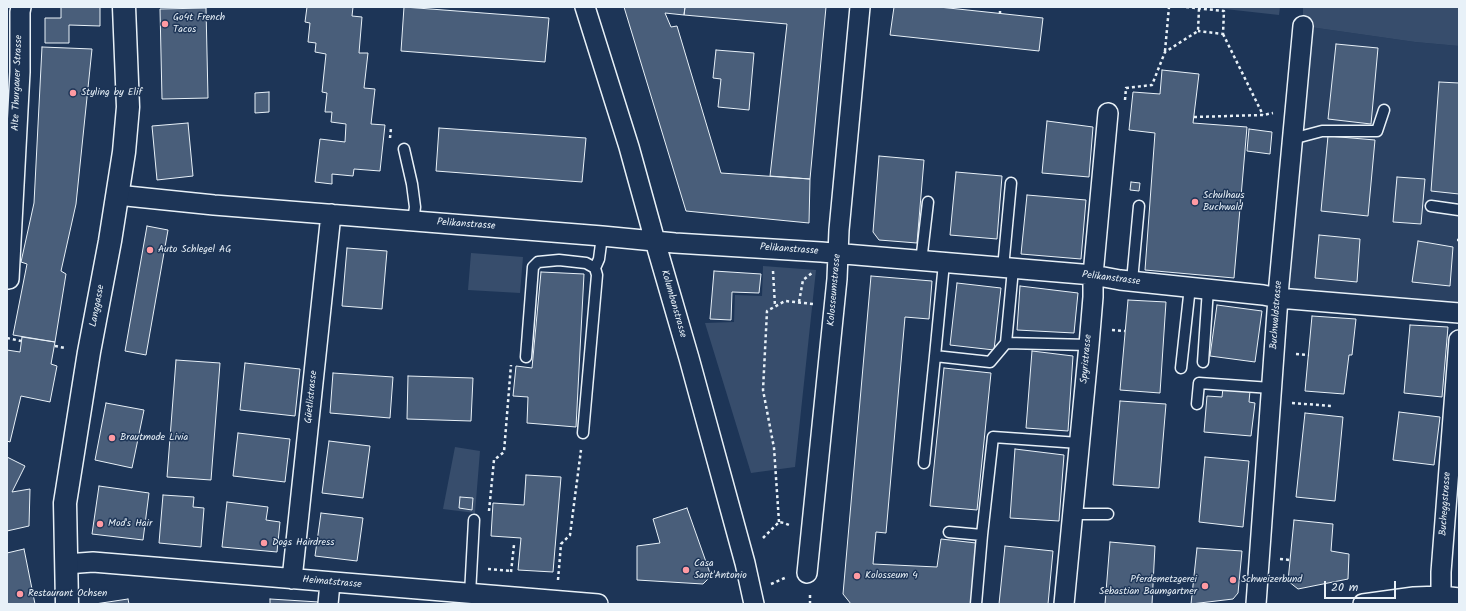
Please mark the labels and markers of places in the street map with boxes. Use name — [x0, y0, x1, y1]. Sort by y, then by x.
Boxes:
place label: Go4t French Tacos — [173, 12, 225, 36]
marker: Go4t French Tacos — [160, 19, 170, 29]
place label: Styling by Elif — [81, 87, 142, 99]
marker: Styling by Elif — [68, 88, 78, 98]
place label: Schulhaus Buchwald — [1203, 190, 1244, 214]
marker: Schulhaus Buchwald — [1190, 197, 1200, 207]
place label: Auto Schlegel AG — [158, 244, 231, 256]
marker: Auto Schlegel AG — [145, 245, 155, 255]
place label: Brautmode Livia — [120, 432, 188, 444]
marker: Brautmode Livia — [107, 433, 117, 443]
place label: Mod's Hair — [108, 518, 152, 530]
marker: Mod's Hair — [95, 519, 105, 529]
place label: Dogs Hairdress — [272, 537, 334, 549]
marker: Dogs Hairdress — [259, 538, 269, 548]
place label: Casa Sant'Antonio — [694, 558, 747, 582]
marker: Casa Sant'Antonio — [681, 565, 691, 575]
place label: Kolosseum 4 — [865, 570, 918, 582]
marker: Kolosseum 4 — [852, 571, 862, 581]
place label: Pferdemetzgerei Sebastian Baumgartner — [1099, 574, 1197, 598]
place label: Schweizerbund — [1241, 574, 1302, 586]
marker: Schweizerbund — [1228, 575, 1238, 585]
marker: Pferdemetzgerei Sebastian Baumgartner — [1200, 581, 1210, 591]
place label: Restaurant Ochsen — [28, 588, 107, 600]
marker: Restaurant Ochsen — [15, 589, 25, 599]

